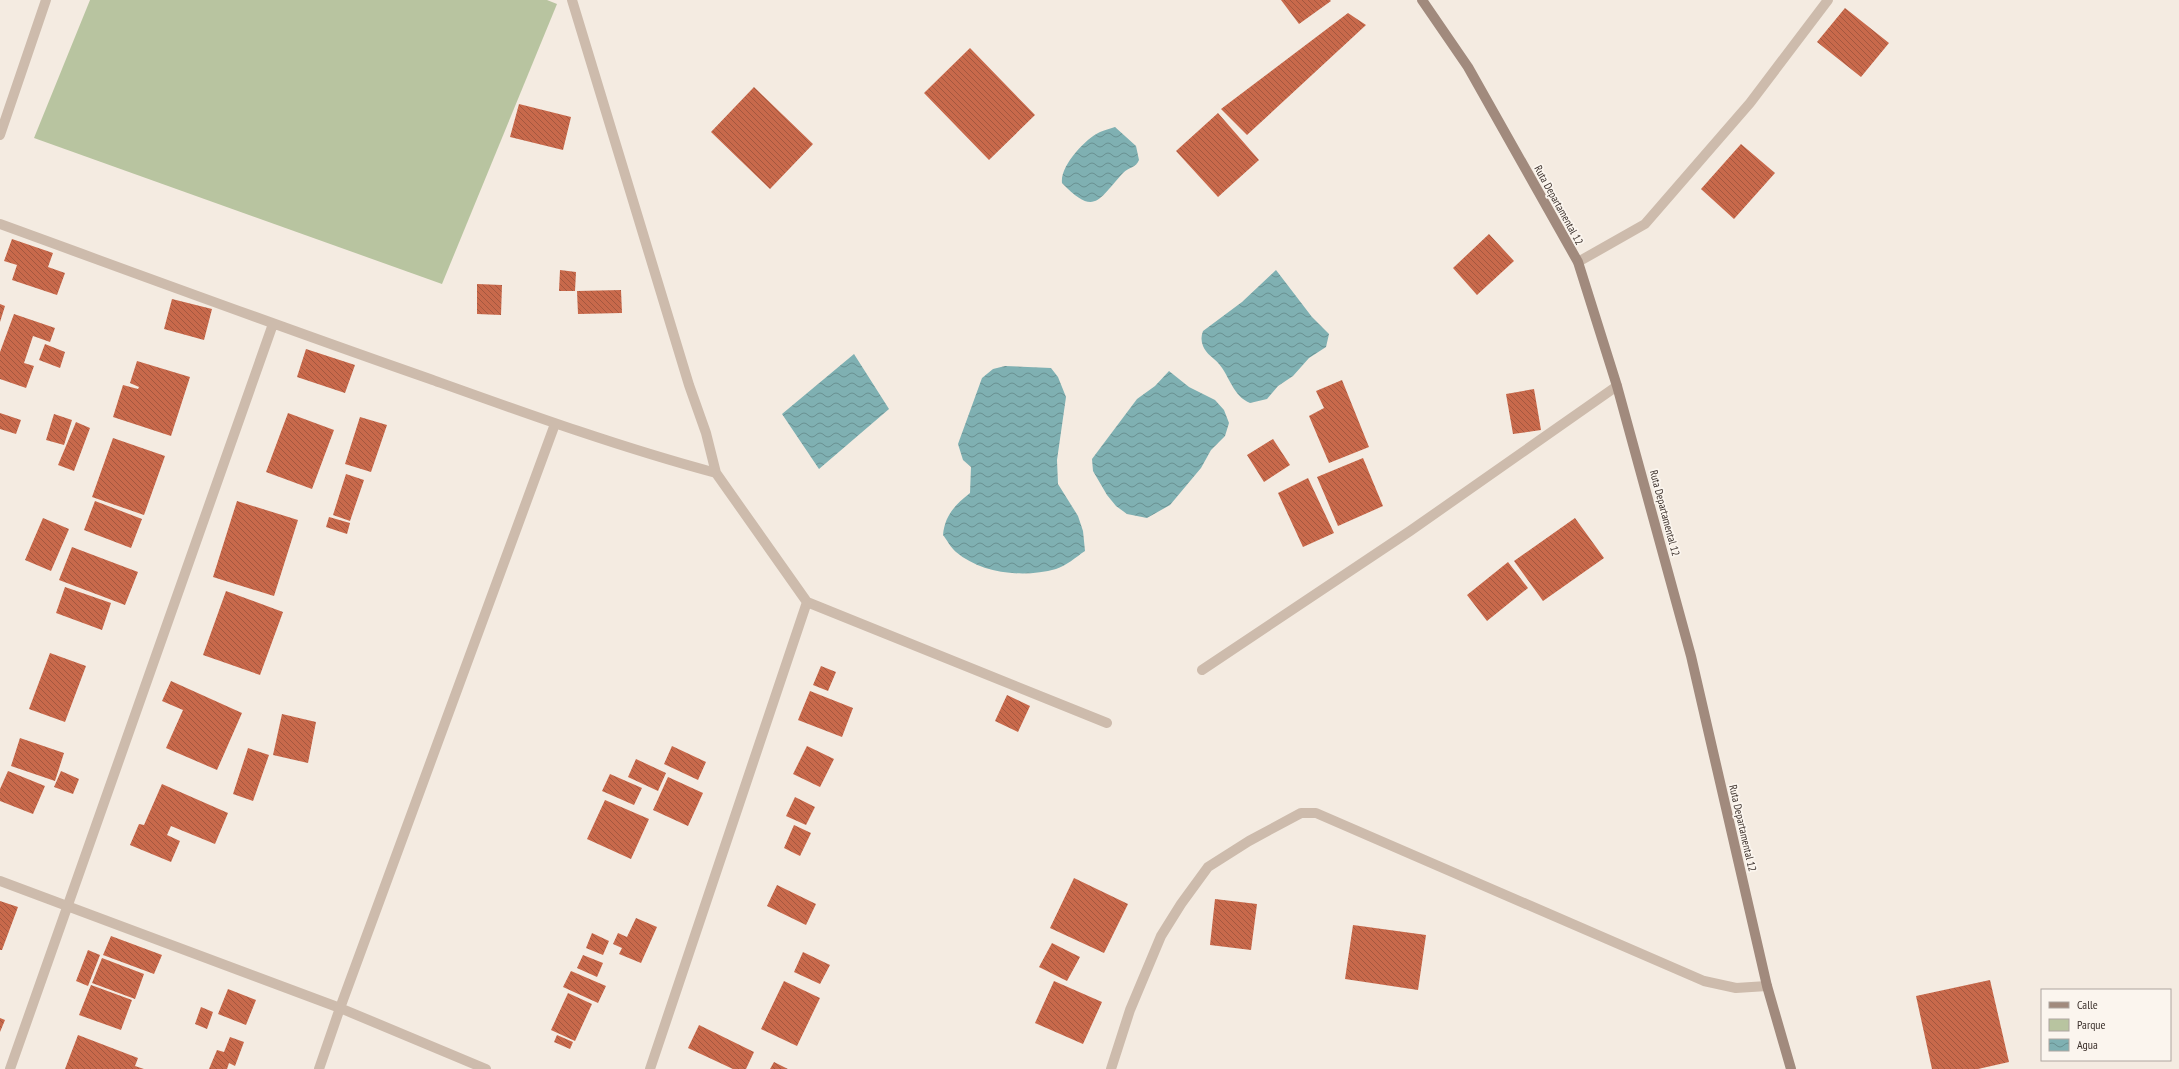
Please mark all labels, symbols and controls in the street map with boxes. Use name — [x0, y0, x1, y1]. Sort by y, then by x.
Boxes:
street label: Ruta Departamental 12 — [1531, 163, 1587, 247]
street label: Ruta Departamental 12 — [1647, 468, 1683, 558]
street label: Ruta Departamental 12 — [1726, 783, 1760, 873]
legend — [2041, 989, 2171, 1061]
text: Calle — [2077, 997, 2098, 1012]
text: Parque — [2077, 1017, 2106, 1032]
text: Agua — [2077, 1037, 2098, 1052]

